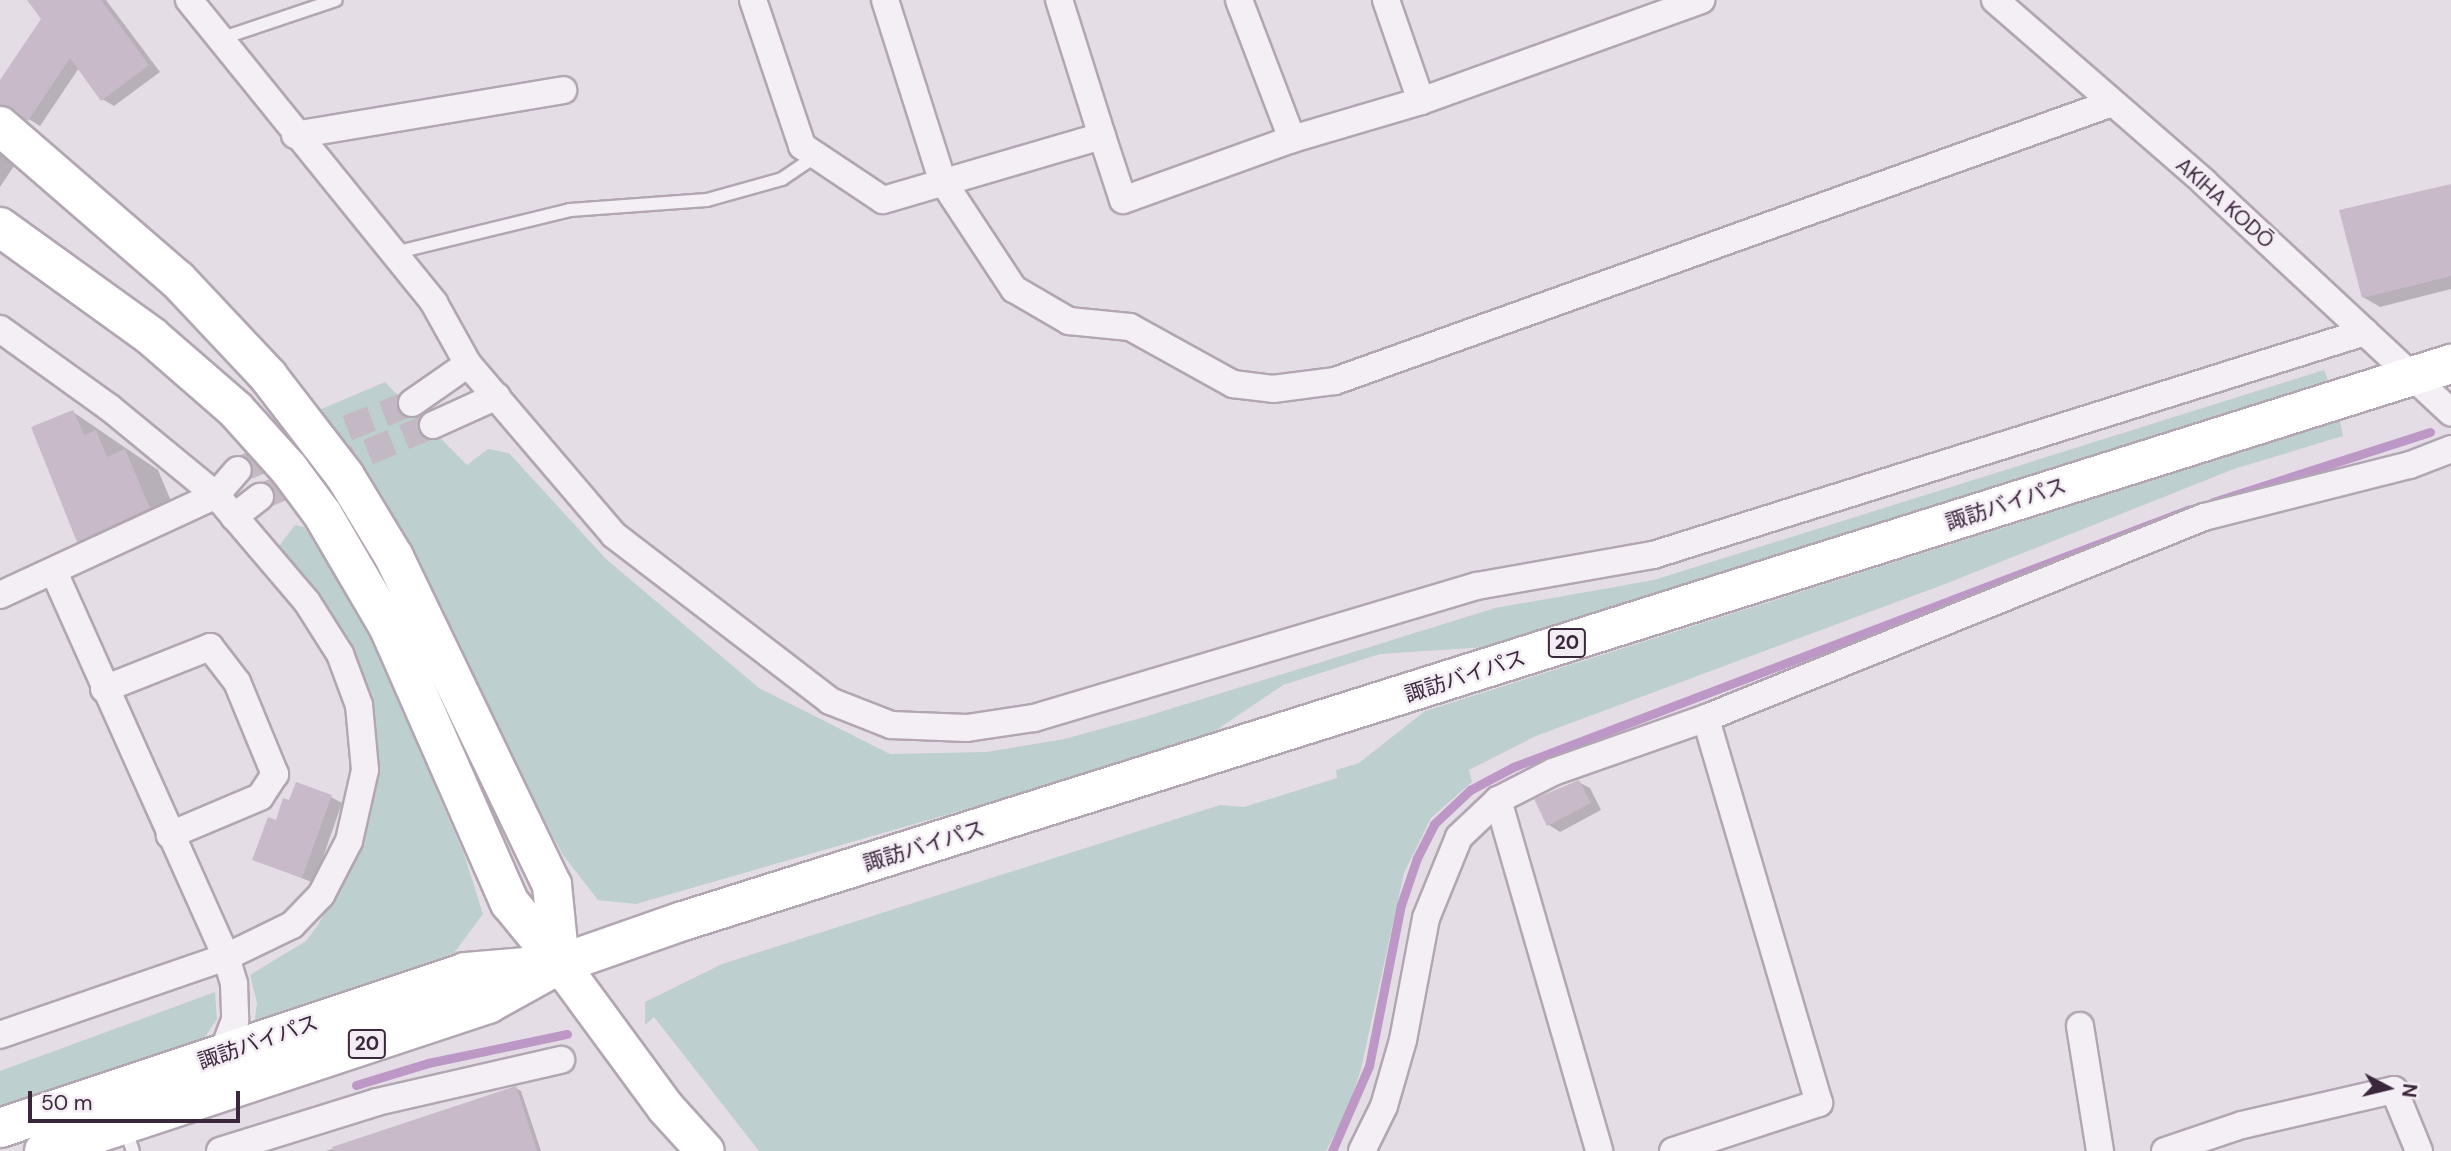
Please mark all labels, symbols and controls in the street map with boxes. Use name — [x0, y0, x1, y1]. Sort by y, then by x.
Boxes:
street label: AKIHA KODŌ — [2171, 152, 2279, 254]
street label: 諏訪バイパス — [1942, 473, 2070, 535]
road number: 20 — [1548, 628, 1586, 658]
street label: 諏訪バイパス — [1401, 645, 1529, 707]
street label: 諏訪バイパス — [860, 816, 988, 876]
street label: 諏訪バイパス — [194, 1010, 322, 1074]
road number: 20 — [348, 1028, 386, 1060]
north arrow — [2353, 1053, 2423, 1123]
scale bar — [32, 1078, 243, 1122]
text: N — [2396, 1082, 2423, 1099]
text: 50 m — [41, 1089, 92, 1117]

